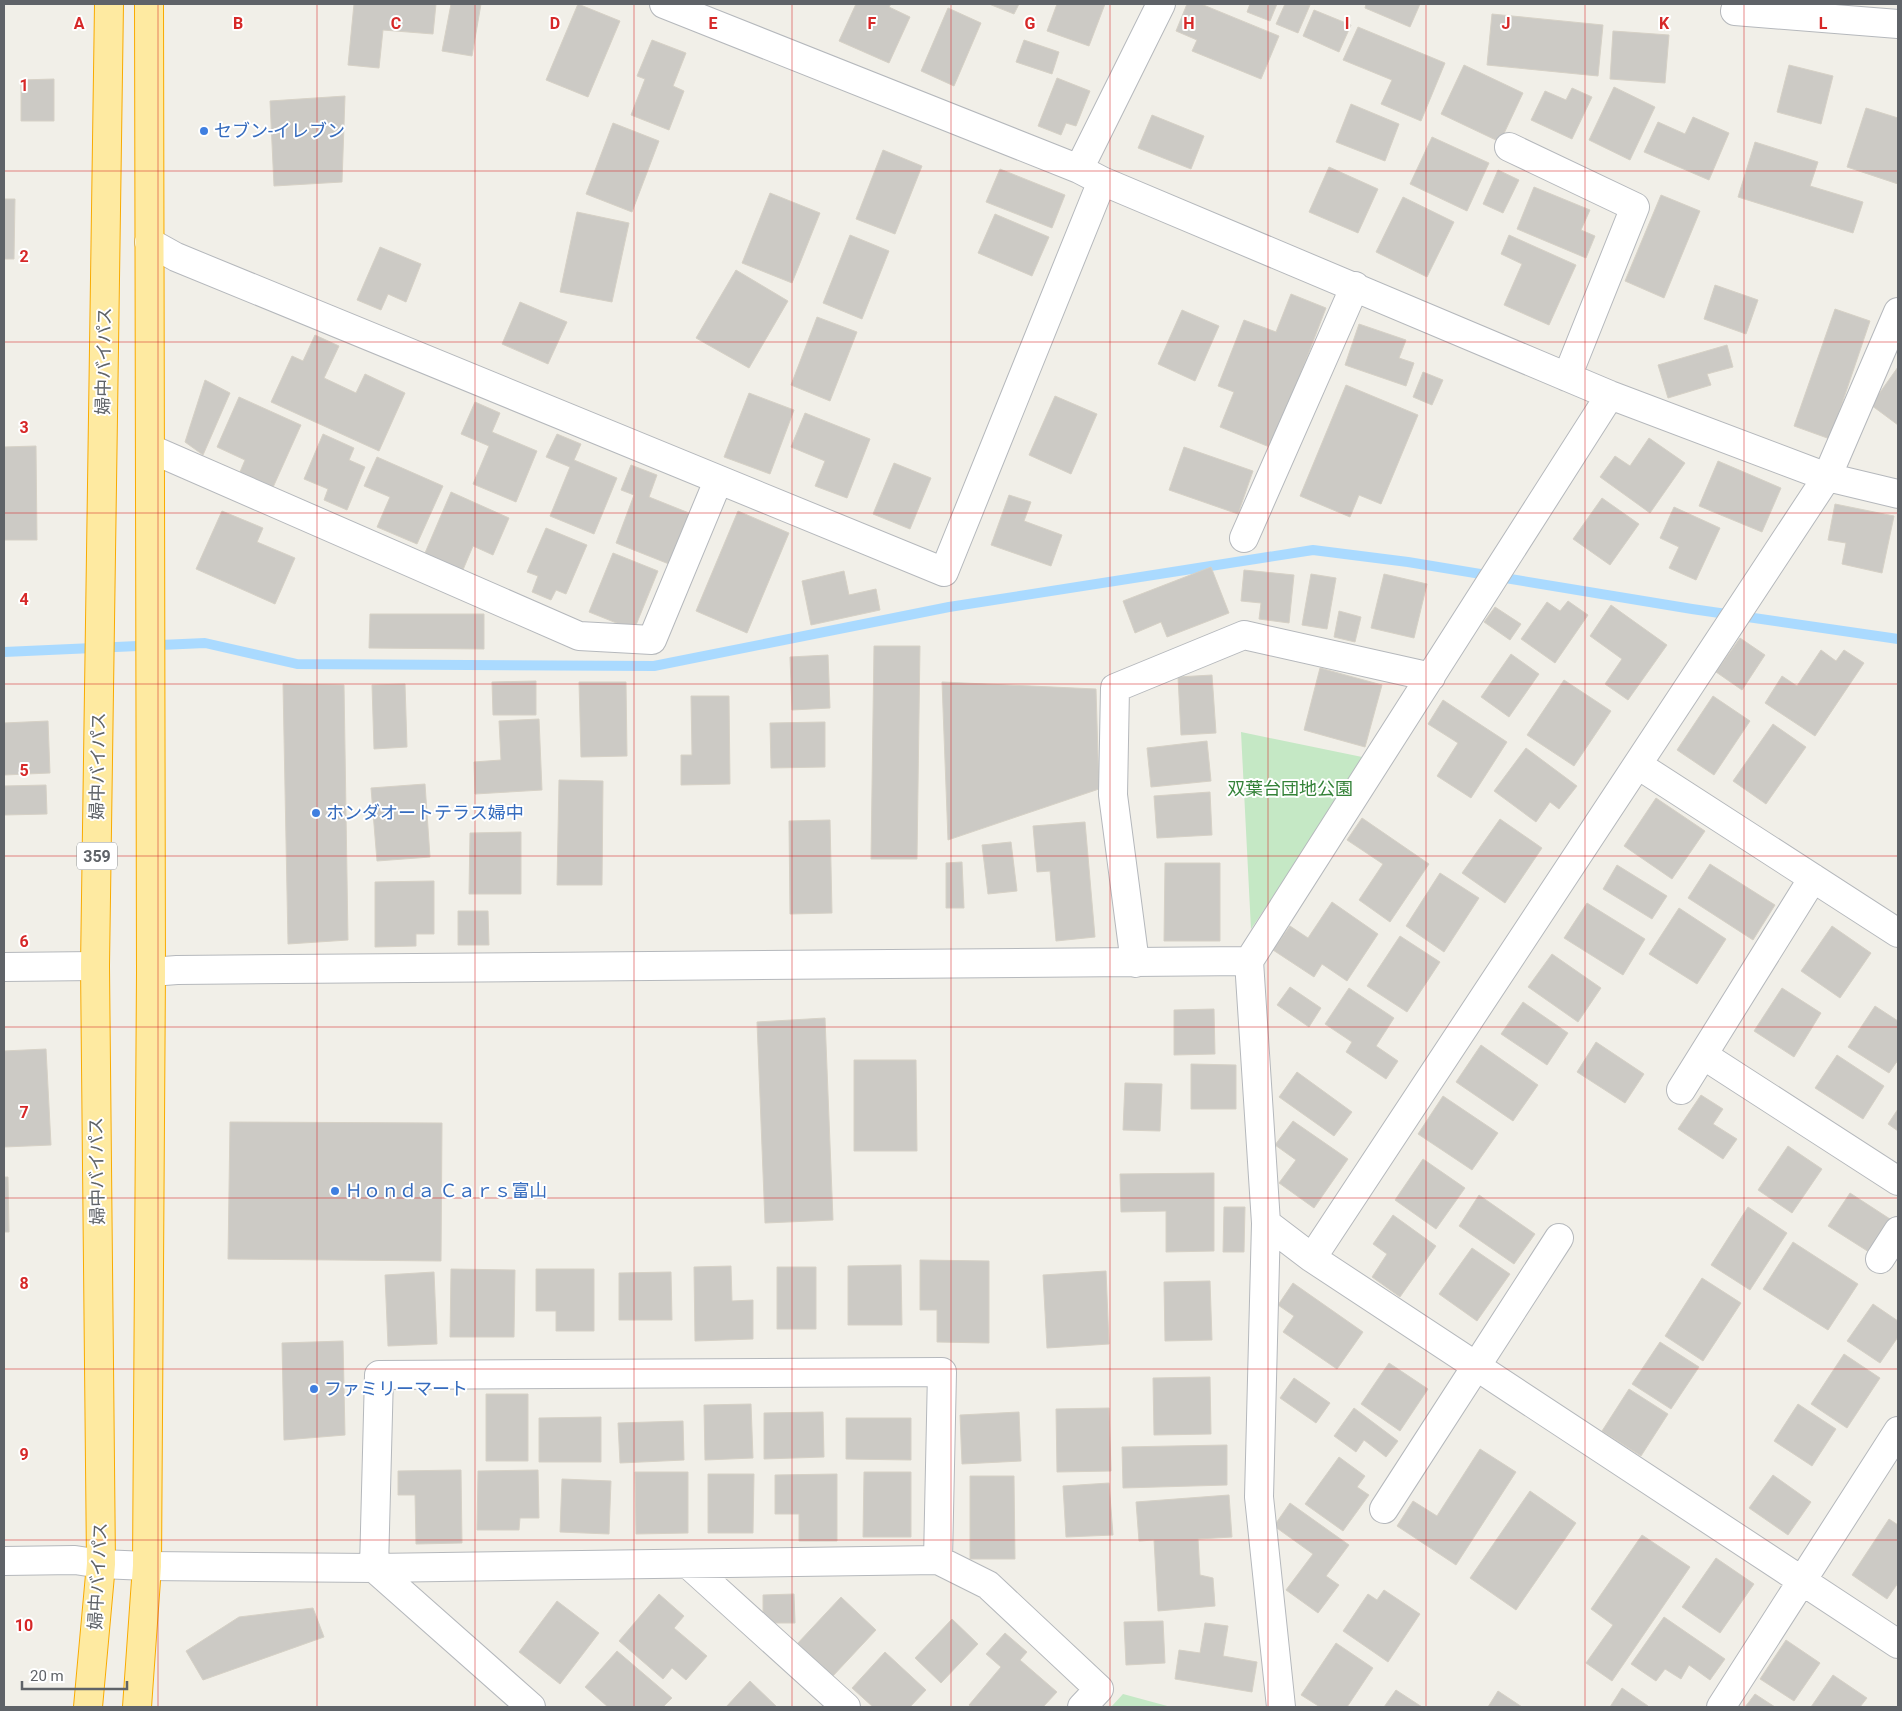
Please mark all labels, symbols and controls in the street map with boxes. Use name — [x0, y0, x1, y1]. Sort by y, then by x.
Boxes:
text: A — [74, 14, 85, 33]
text: B — [233, 14, 243, 33]
text: C — [391, 14, 401, 33]
text: D — [550, 14, 560, 33]
text: E — [709, 14, 718, 33]
text: F — [868, 14, 877, 33]
text: G — [1025, 14, 1036, 33]
text: H — [1183, 14, 1195, 33]
text: I — [1345, 14, 1349, 33]
text: J — [1502, 14, 1510, 33]
text: K — [1659, 14, 1670, 33]
text: L — [1819, 14, 1828, 33]
text: 1 — [19, 76, 29, 95]
place label: セブン-イレブン — [214, 120, 345, 141]
marker: セブン-イレブン — [198, 125, 210, 137]
text: 2 — [19, 247, 29, 266]
street label: 婦中バイパス — [92, 307, 115, 415]
text: 3 — [19, 418, 29, 437]
text: 4 — [19, 590, 29, 609]
street label: 婦中バイパス — [86, 712, 109, 820]
text: 5 — [19, 761, 29, 780]
park label: 双葉台団地公園 — [1227, 778, 1353, 799]
place label: ホンダオートテラス婦中 — [326, 802, 524, 823]
marker: ホンダオートテラス婦中 — [310, 807, 322, 819]
road number: 359 — [77, 842, 117, 869]
text: 6 — [19, 932, 29, 951]
text: 7 — [19, 1103, 29, 1122]
street label: 婦中バイパス — [85, 1117, 108, 1225]
place label: Ｈｏｎｄａ Ｃａｒｓ富山 — [345, 1180, 547, 1201]
marker: Ｈｏｎｄａ Ｃａｒｓ富山 — [329, 1185, 341, 1197]
text: 8 — [19, 1274, 29, 1293]
place label: ファミリーマート — [324, 1378, 468, 1399]
marker: ファミリーマート — [308, 1383, 320, 1395]
text: 9 — [19, 1445, 29, 1464]
street label: 婦中バイパス — [84, 1522, 111, 1630]
text: 10 — [15, 1616, 33, 1635]
scale bar — [22, 1658, 128, 1690]
text: 20 m — [30, 1667, 64, 1685]

